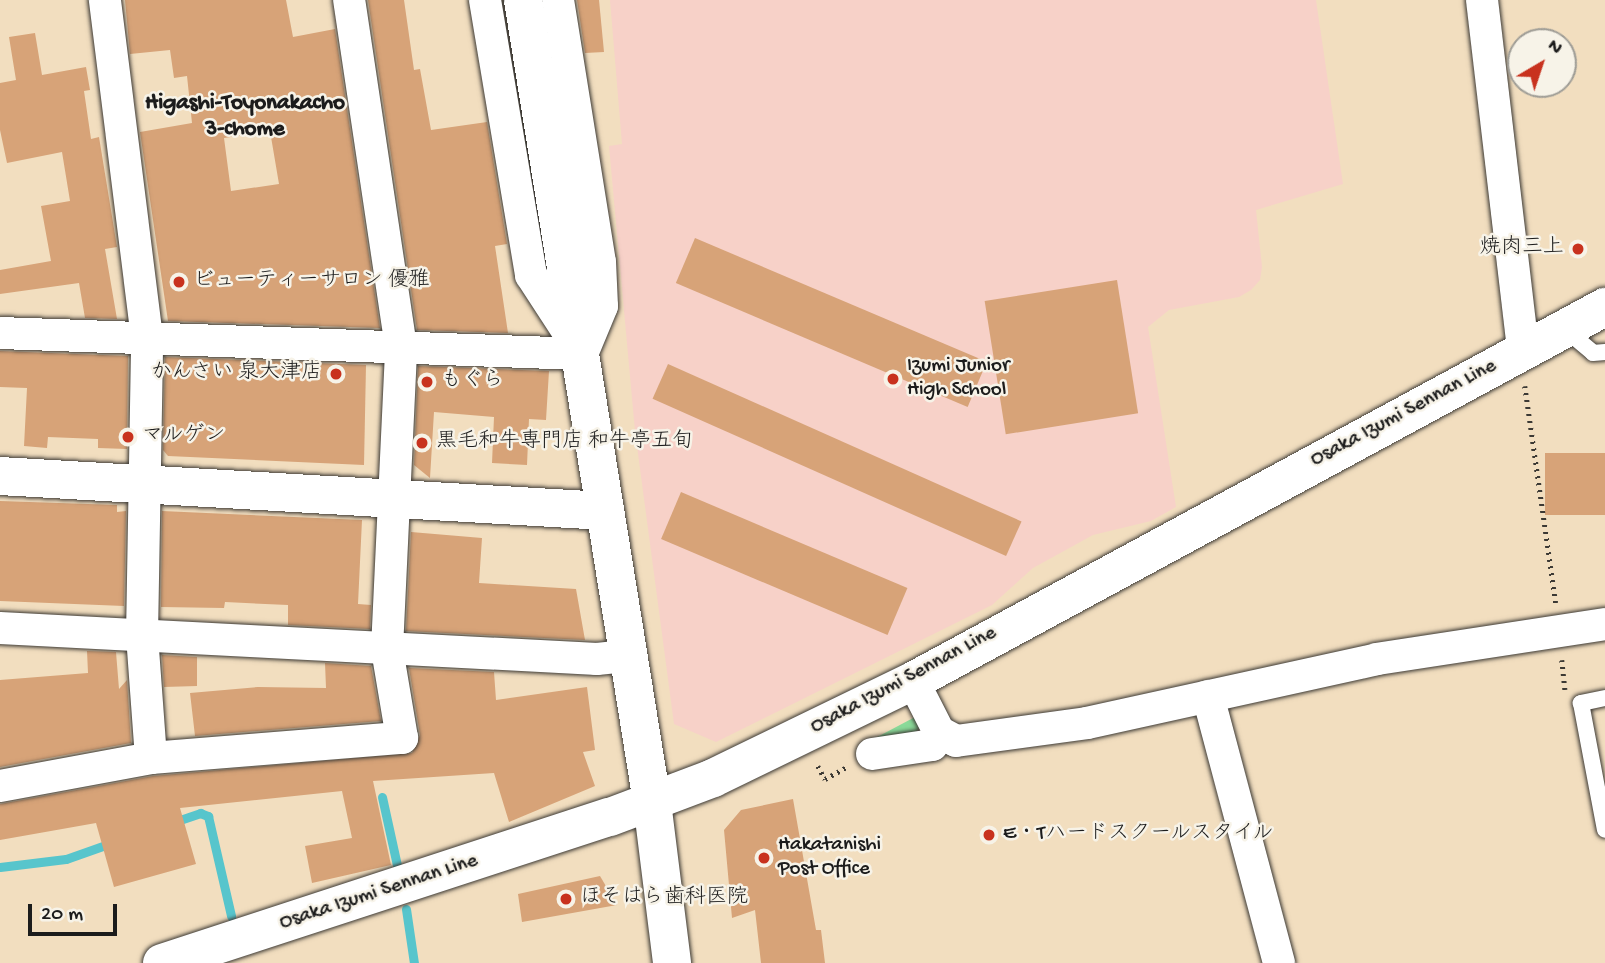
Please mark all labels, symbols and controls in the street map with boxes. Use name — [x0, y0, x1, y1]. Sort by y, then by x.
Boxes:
north arrow — [1507, 28, 1577, 98]
text: N — [1542, 35, 1566, 61]
district label: Higashi-Toyonakacho 3-chome — [145, 90, 345, 144]
place label: 焼肉三上 — [1480, 236, 1564, 262]
marker: 焼肉三上 — [1570, 241, 1586, 257]
place label: ビューティーサロン 優雅 — [193, 269, 429, 295]
marker: ビューティーサロン 優雅 — [171, 274, 187, 290]
place label: Izumi Junior High School — [907, 354, 1009, 404]
street label: Osaka Izumi Sennan Line — [1307, 354, 1501, 474]
place label: かんさい 泉大津店 — [149, 361, 322, 387]
marker: かんさい 泉大津店 — [328, 366, 344, 382]
place label: もぐら — [441, 369, 504, 395]
marker: Izumi Junior High School — [885, 371, 901, 387]
marker: もぐら — [419, 374, 435, 390]
place label: マルゲン — [142, 424, 226, 450]
marker: マルゲン — [120, 429, 136, 445]
place label: 黒毛和牛専門店 和牛亭五旬 — [436, 430, 693, 456]
marker: 黒毛和牛専門店 和牛亭五旬 — [414, 435, 430, 451]
street label: Osaka Izumi Sennan Line — [807, 621, 1001, 741]
place label: E・Tハードスクールスタイル — [1003, 822, 1276, 848]
marker: E・Tハードスクールスタイル — [981, 827, 997, 843]
place label: Hakatanishi Post Office — [778, 833, 881, 883]
street label: Osaka Izumi Sennan Line — [277, 849, 481, 937]
marker: Hakatanishi Post Office — [756, 850, 772, 866]
place label: ほそはら歯科医院 — [580, 886, 748, 912]
scale bar — [32, 890, 121, 934]
marker: ほそはら歯科医院 — [558, 891, 574, 907]
text: 20 m — [41, 903, 83, 928]

